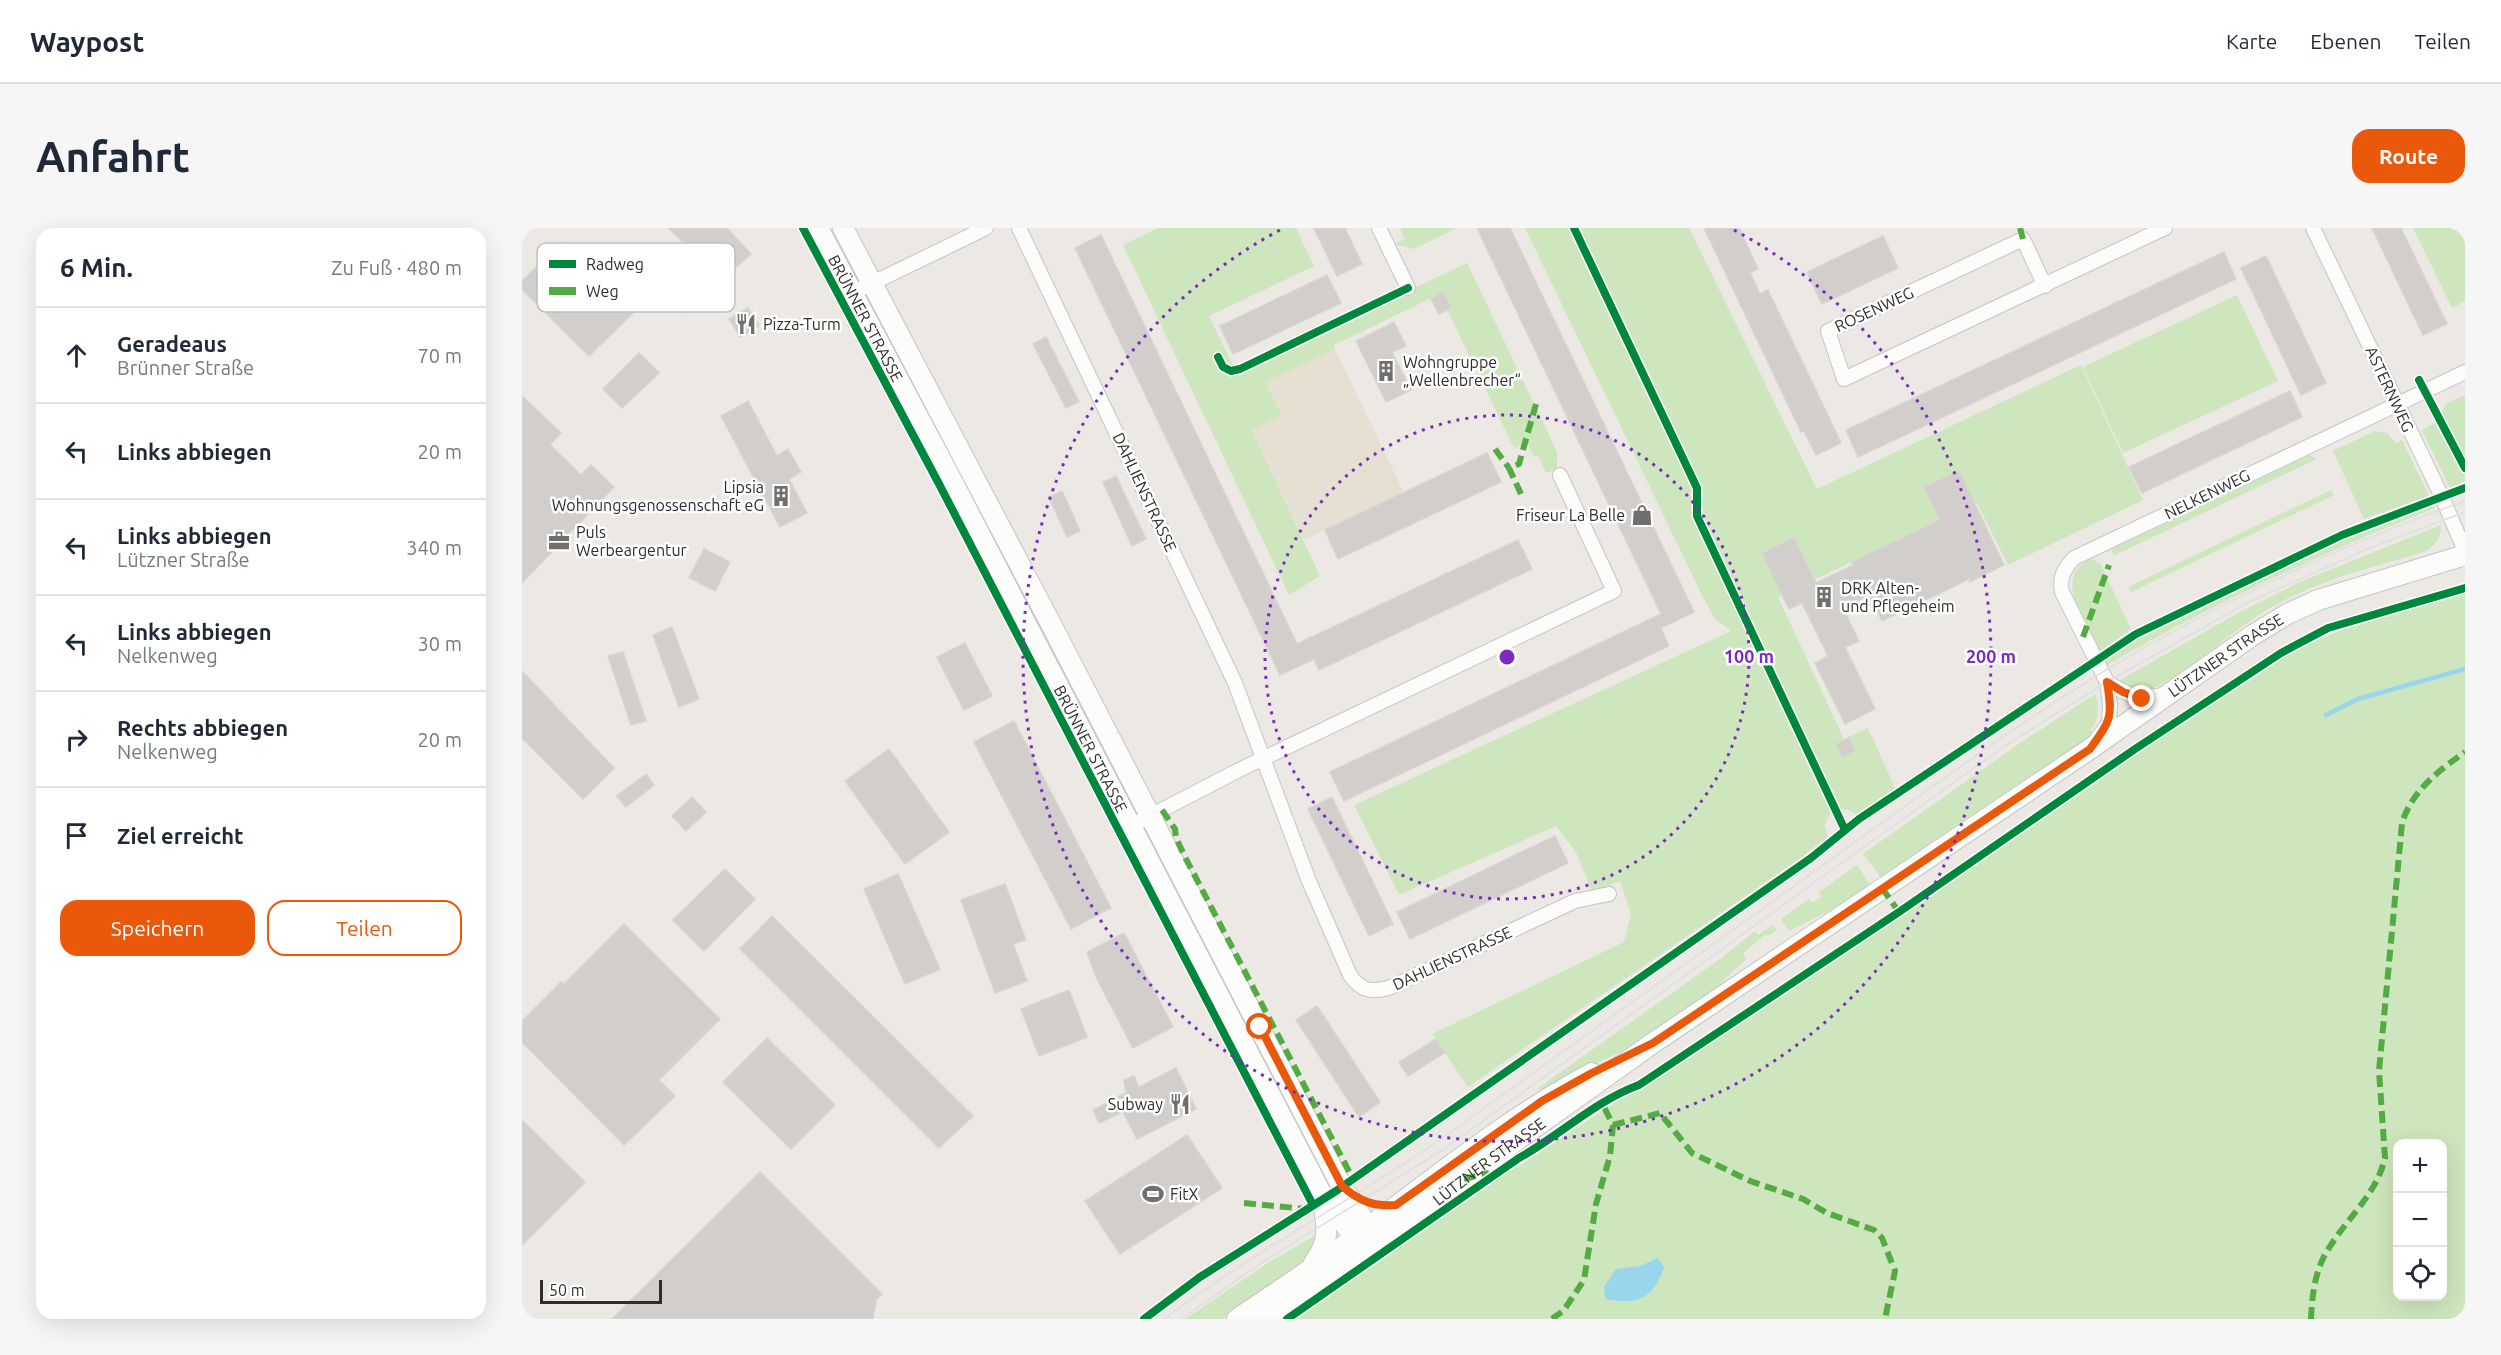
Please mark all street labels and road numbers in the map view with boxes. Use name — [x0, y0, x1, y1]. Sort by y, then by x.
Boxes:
street label: BRÜNNER STRASSE — [825, 252, 907, 385]
street label: ROSENWEG — [1832, 283, 1916, 335]
street label: ASTERNWEG — [2362, 343, 2418, 435]
street label: DAHLIENSTRASSE — [1109, 430, 1181, 554]
street label: NELKENWEG — [2161, 466, 2253, 522]
street label: LÜTZNER STRASSE — [2165, 610, 2286, 701]
street label: BRÜNNER STRASSE — [1051, 682, 1131, 815]
street label: DAHLIENSTRASSE — [1390, 922, 1514, 994]
street label: LÜTZNER STRASSE — [1429, 1114, 1549, 1209]

